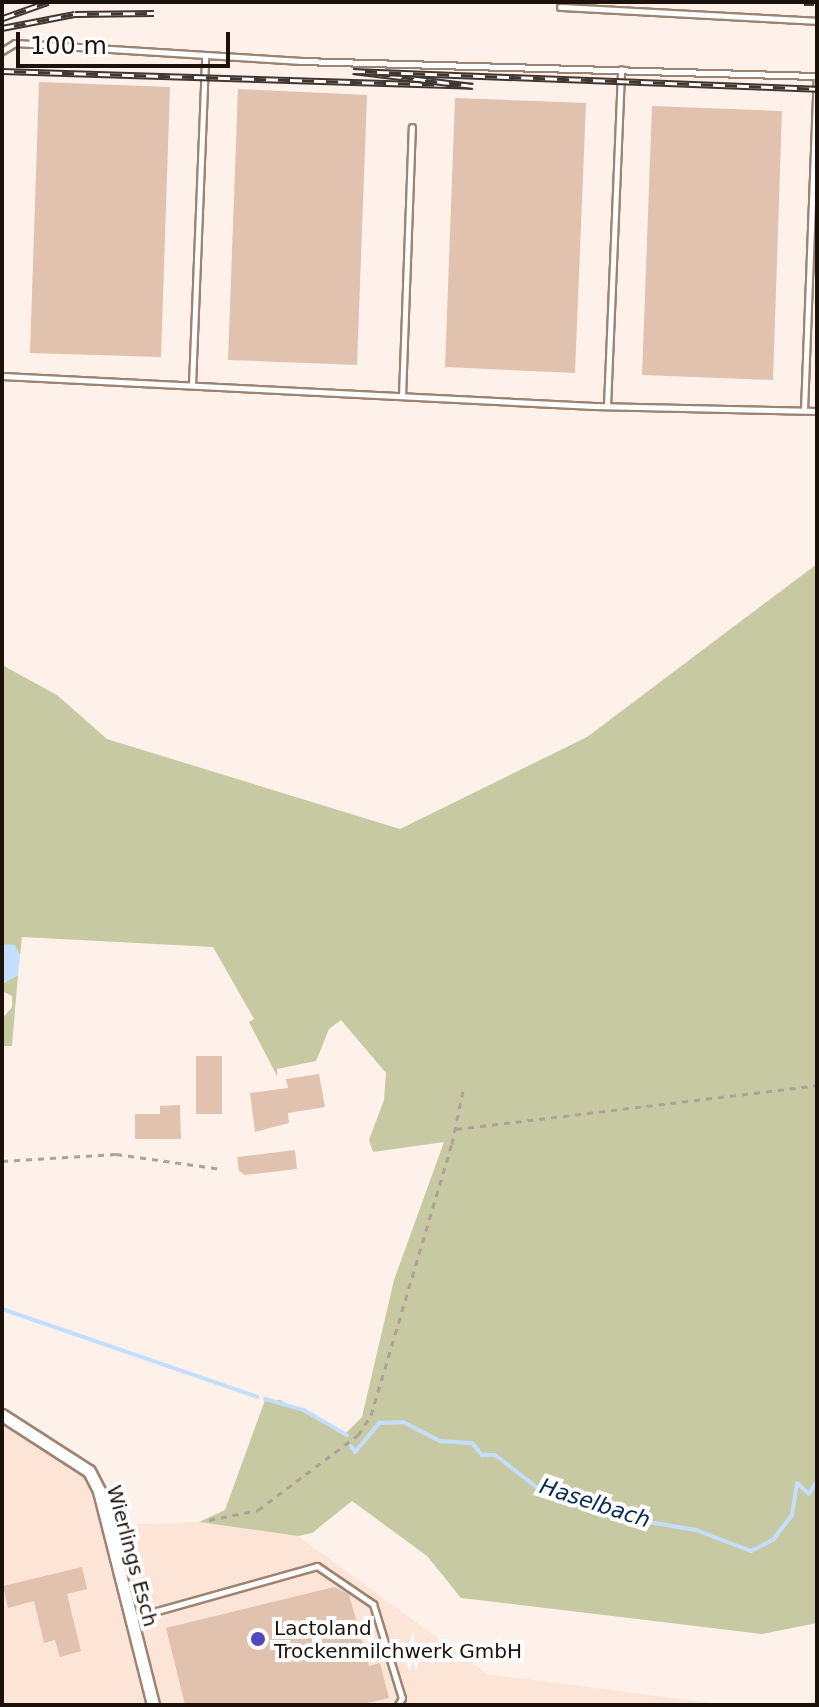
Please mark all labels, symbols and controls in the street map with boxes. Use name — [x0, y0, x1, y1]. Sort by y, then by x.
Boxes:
scale bar — [20, 16, 234, 66]
text: 100 m — [30, 32, 107, 60]
water label: Haselbach — [536, 1473, 654, 1533]
street label: Wierlings Esch — [102, 1483, 162, 1629]
place label: Lactoland Trockenmilchwerk GmbH — [274, 1616, 522, 1663]
marker: Lactoland Trockenmilchwerk GmbH — [249, 1630, 267, 1648]

